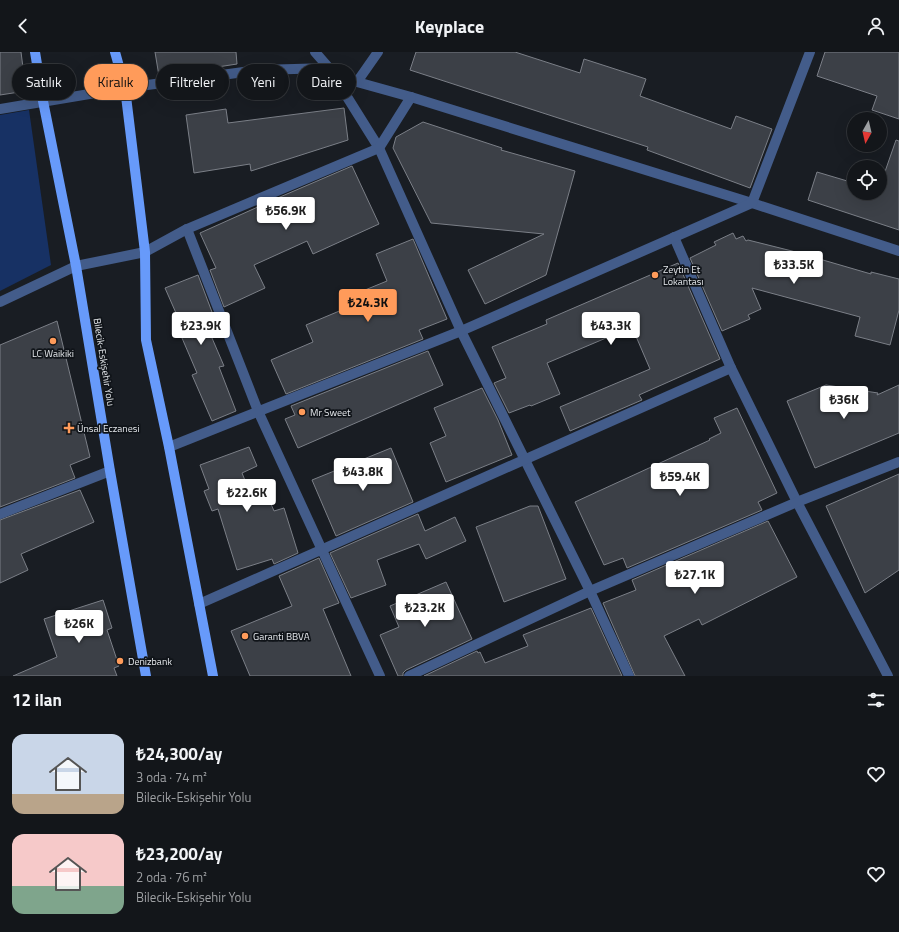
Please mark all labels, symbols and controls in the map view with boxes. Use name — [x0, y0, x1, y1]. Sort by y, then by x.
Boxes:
text: Keyplace — [415, 13, 484, 40]
icon: back — [12, 15, 34, 37]
icon: person — [865, 15, 887, 37]
chip: Satılık — [12, 64, 76, 100]
chip: Kiralık — [84, 64, 148, 100]
chip: Filtreler — [156, 64, 229, 100]
chip: Yeni — [237, 64, 289, 100]
chip: Daire — [297, 64, 356, 100]
north arrow — [847, 112, 887, 152]
map controls — [847, 112, 887, 200]
button: locate — [847, 160, 887, 200]
pin: ₺56.9K — [253, 197, 319, 231]
text: ₺56.9K — [266, 200, 306, 220]
pin: ₺33.5K — [761, 251, 827, 285]
text: ₺33.5K — [774, 254, 814, 274]
place label: Zeytin Et Lokantası — [663, 262, 704, 289]
marker: Zeytin Et Lokantası — [650, 270, 660, 280]
pin: ₺24.3K — [335, 289, 401, 323]
text: ₺24.3K — [348, 292, 388, 312]
pin: ₺23.9K — [168, 312, 234, 346]
pin: ₺43.3K — [578, 312, 644, 346]
text: ₺23.9K — [181, 315, 221, 335]
text: ₺43.3K — [591, 315, 631, 335]
street label: Bilecik-Eskişehir Yolu — [90, 317, 118, 407]
marker: LC Waikiki — [48, 336, 58, 346]
place label: LC Waikiki — [32, 346, 74, 361]
pin: ₺36K — [820, 386, 868, 420]
text: ₺36K — [829, 389, 859, 409]
place label: Mr Sweet — [310, 405, 351, 420]
marker: Mr Sweet — [297, 407, 307, 417]
place label: Ünsal Eczanesi — [77, 421, 140, 436]
marker: Ünsal Eczanesi — [64, 423, 74, 433]
pin: ₺43.8K — [330, 458, 396, 492]
text: ₺43.8K — [343, 461, 383, 481]
pin: ₺59.4K — [647, 463, 713, 497]
text: ₺59.4K — [660, 466, 700, 486]
pin: ₺22.6K — [214, 479, 280, 513]
text: ₺22.6K — [227, 482, 267, 502]
pin: ₺27.1K — [662, 561, 728, 595]
text: ₺27.1K — [675, 564, 715, 584]
pin: ₺23.2K — [392, 594, 458, 628]
text: ₺23.2K — [405, 597, 445, 617]
pin: ₺26K — [55, 610, 103, 644]
text: ₺26K — [64, 613, 94, 633]
place label: Garanti BBVA — [253, 629, 310, 644]
marker: Garanti BBVA — [240, 631, 250, 641]
place label: Denizbank — [128, 654, 172, 669]
marker: Denizbank — [115, 656, 125, 666]
text: 12 ilan — [12, 687, 62, 713]
icon: filters — [865, 689, 887, 711]
text: ₺24,300/ay — [136, 741, 222, 767]
icon: home — [44, 750, 92, 798]
icon: heart — [865, 763, 887, 785]
text: 3 oda · 74 m² — [136, 767, 207, 787]
text: Bilecik-Eskişehir Yolu — [136, 787, 251, 807]
text: ₺23,200/ay — [136, 841, 222, 867]
icon: home — [44, 850, 92, 898]
icon: heart — [865, 863, 887, 885]
text: 2 oda · 76 m² — [136, 867, 207, 887]
text: Bilecik-Eskişehir Yolu — [136, 887, 251, 907]

